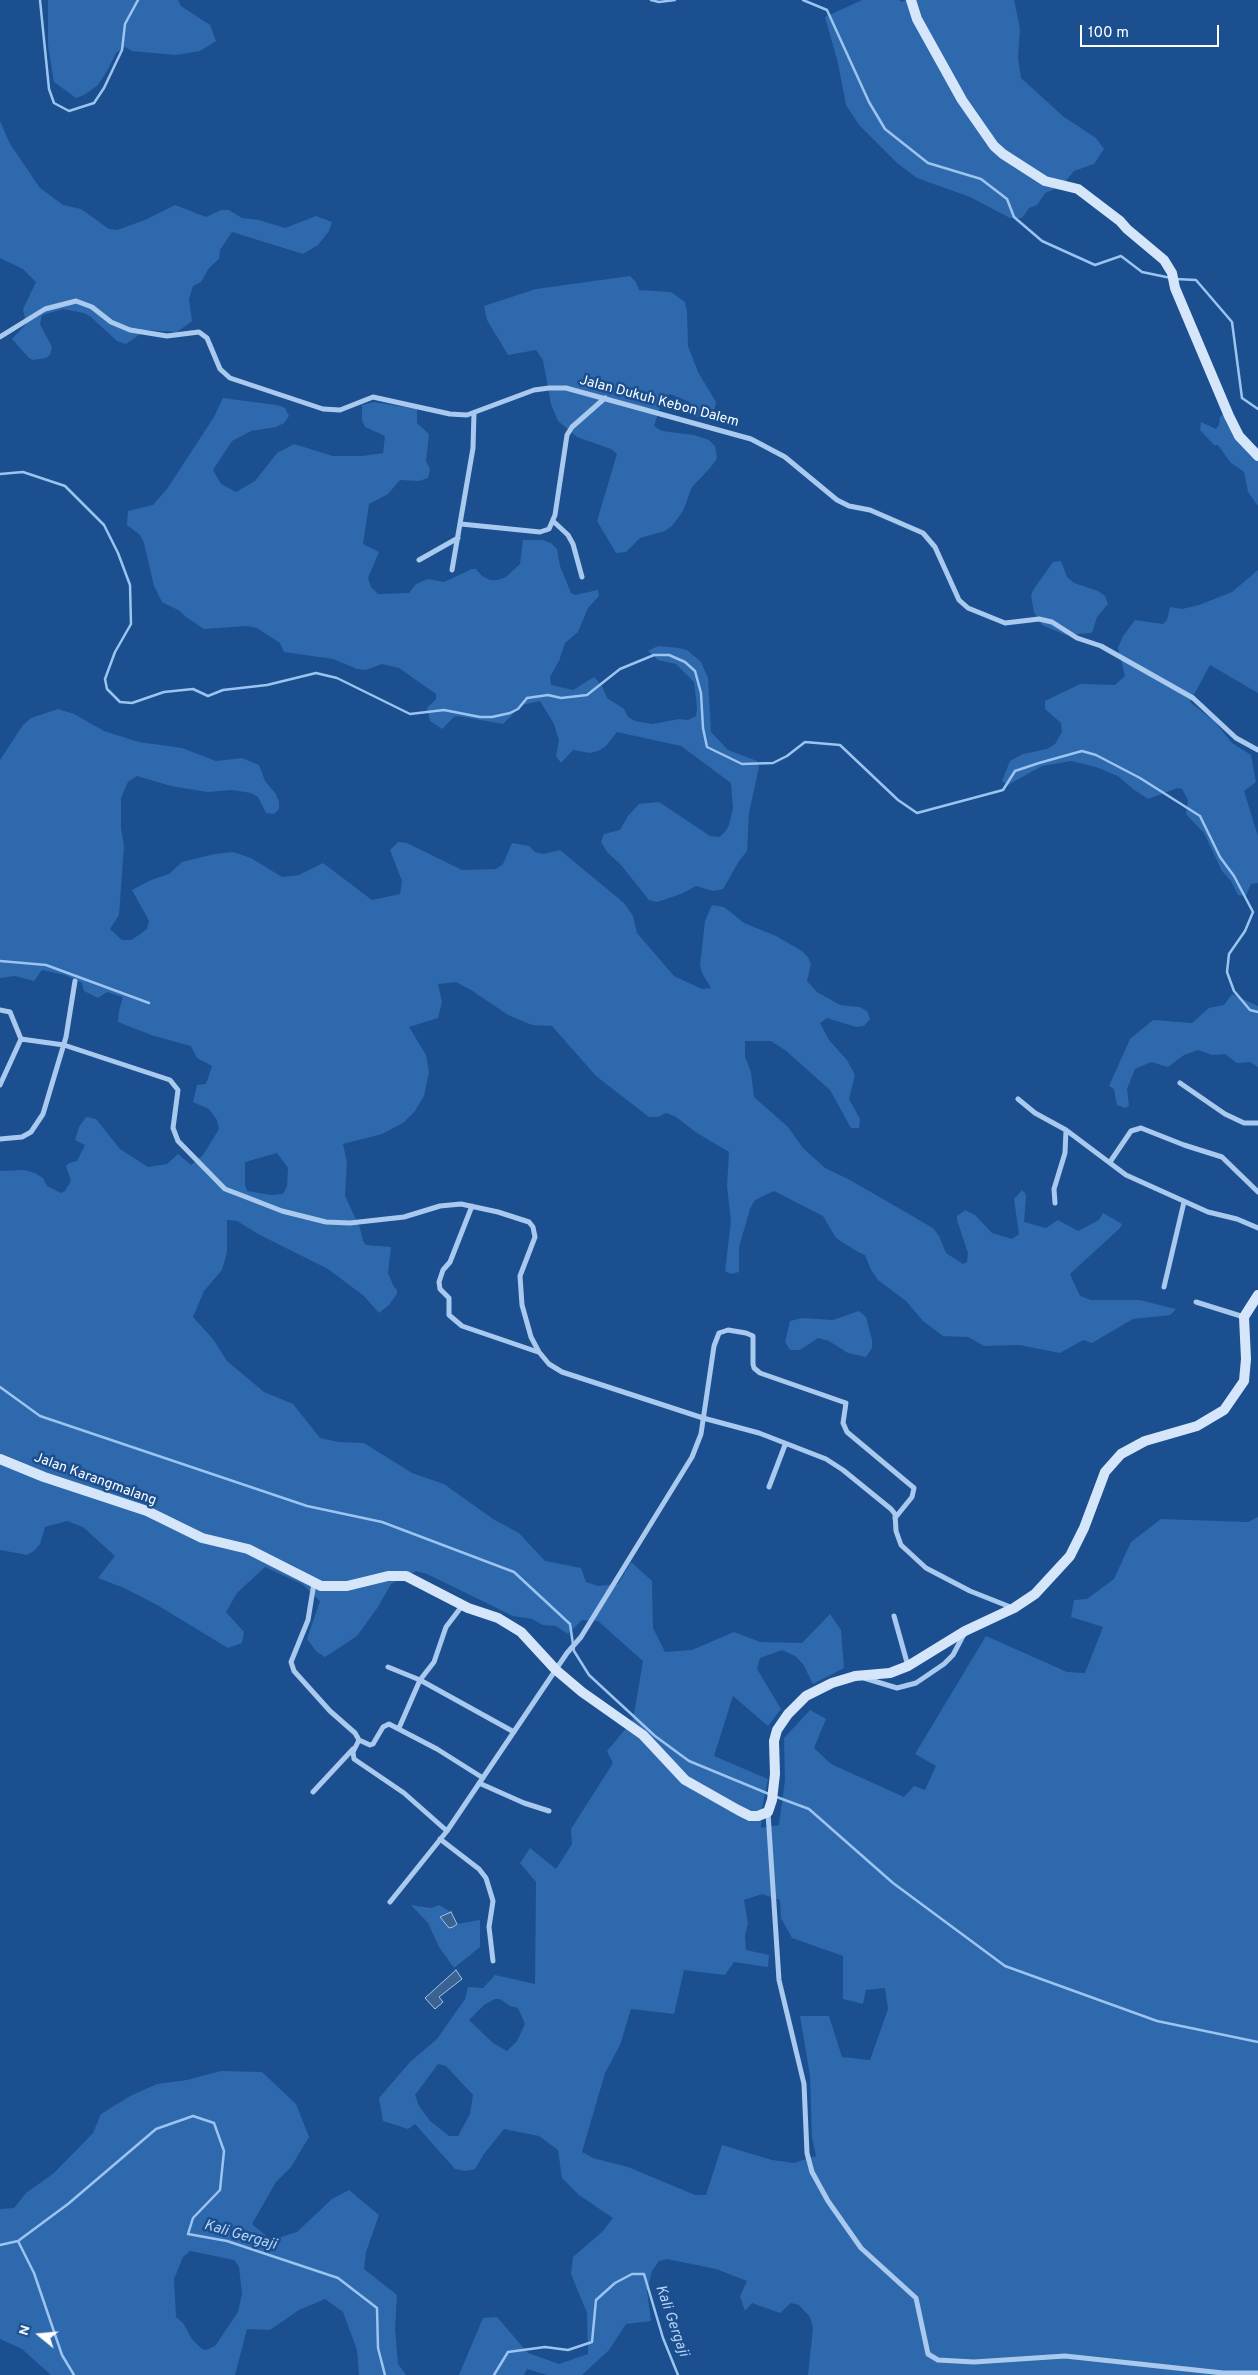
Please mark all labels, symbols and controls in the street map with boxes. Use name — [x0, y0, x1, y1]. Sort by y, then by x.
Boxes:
scale bar — [1083, 15, 1222, 47]
text: 100 m — [1088, 24, 1129, 43]
street label: Jalan Dukuh Kebon Dalem — [577, 373, 741, 431]
street label: Jalan Karangmalang — [31, 1450, 159, 1510]
water label: Kali Gergaji — [202, 2217, 278, 2255]
water label: Kali Gergaji — [650, 2283, 692, 2359]
north arrow — [15, 2310, 65, 2360]
text: N — [16, 2323, 35, 2338]

